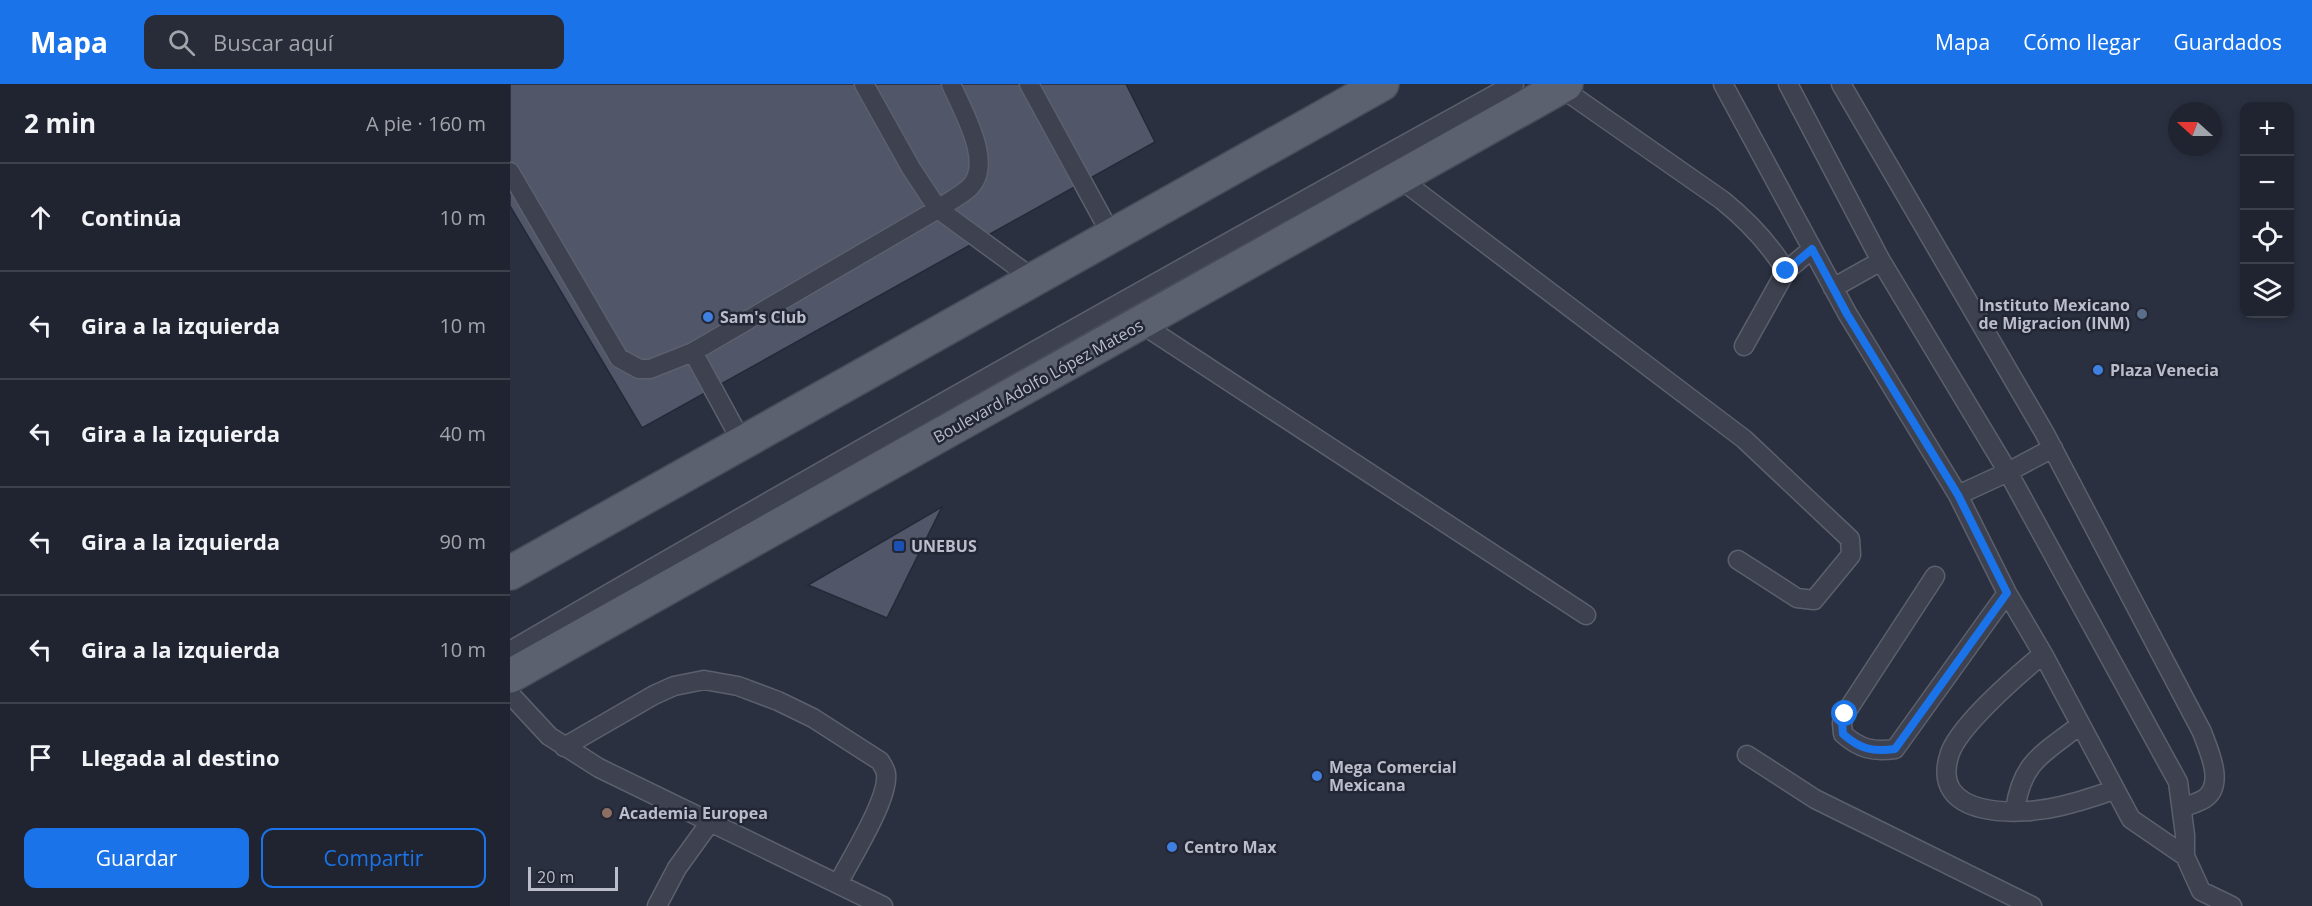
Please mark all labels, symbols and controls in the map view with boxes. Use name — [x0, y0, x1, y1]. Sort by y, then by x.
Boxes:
search box — [144, 15, 564, 69]
text: Mapa — [30, 23, 108, 61]
icon: search — [165, 26, 198, 59]
text: Buscar aquí — [213, 27, 333, 57]
text: Mapa — [1935, 28, 1990, 56]
text: Cómo llegar — [2023, 28, 2141, 56]
text: Guardados — [2174, 28, 2282, 56]
north arrow — [2168, 102, 2222, 156]
map controls — [2240, 102, 2294, 318]
button: + — [2240, 102, 2294, 156]
text: 2 min — [24, 105, 96, 141]
text: A pie · 160 m — [366, 110, 486, 137]
button: − — [2240, 156, 2294, 210]
icon: ahead — [24, 201, 57, 234]
text: Continúa — [81, 202, 182, 232]
text: 10 m — [439, 204, 486, 231]
button: locate — [2240, 210, 2294, 264]
route end — [1772, 257, 1798, 283]
button: layers — [2240, 264, 2294, 318]
place label: Instituto Mexicano de Migracion (INM) — [1978, 294, 2130, 334]
place label: Sam's Club — [720, 306, 806, 328]
marker: Instituto Mexicano de Migracion (INM) — [2135, 307, 2149, 321]
icon: left — [24, 309, 57, 342]
text: Gira a la izquierda — [81, 310, 280, 340]
marker: Sam's Club — [701, 310, 715, 324]
text: 10 m — [439, 312, 486, 339]
street label: Boulevard Adolfo López Mateos — [929, 314, 1147, 448]
place label: Plaza Venecia — [2110, 359, 2219, 381]
marker: Plaza Venecia — [2091, 363, 2105, 377]
icon: left — [24, 417, 57, 450]
text: Gira a la izquierda — [81, 418, 280, 448]
text: 40 m — [439, 420, 486, 447]
icon: left — [24, 525, 57, 558]
text: Gira a la izquierda — [81, 526, 280, 556]
text: 90 m — [439, 528, 486, 555]
place label: UNEBUS — [911, 535, 977, 557]
marker: UNEBUS — [892, 539, 906, 553]
icon: left — [24, 633, 57, 666]
text: Gira a la izquierda — [81, 634, 280, 664]
text: 10 m — [439, 636, 486, 663]
route start — [1831, 700, 1857, 726]
icon: arrive — [24, 741, 57, 774]
text: Llegada al destino — [81, 742, 280, 772]
place label: Mega Comercial Mexicana — [1329, 756, 1457, 796]
marker: Mega Comercial Mexicana — [1310, 769, 1324, 783]
place label: Academia Europea — [619, 802, 768, 824]
marker: Academia Europea — [600, 806, 614, 820]
button: Guardar — [24, 828, 249, 888]
button: Compartir — [261, 828, 486, 888]
place label: Centro Max — [1184, 836, 1277, 858]
marker: Centro Max — [1165, 840, 1179, 854]
scale bar — [528, 864, 618, 892]
text: 20 m — [537, 866, 574, 888]

